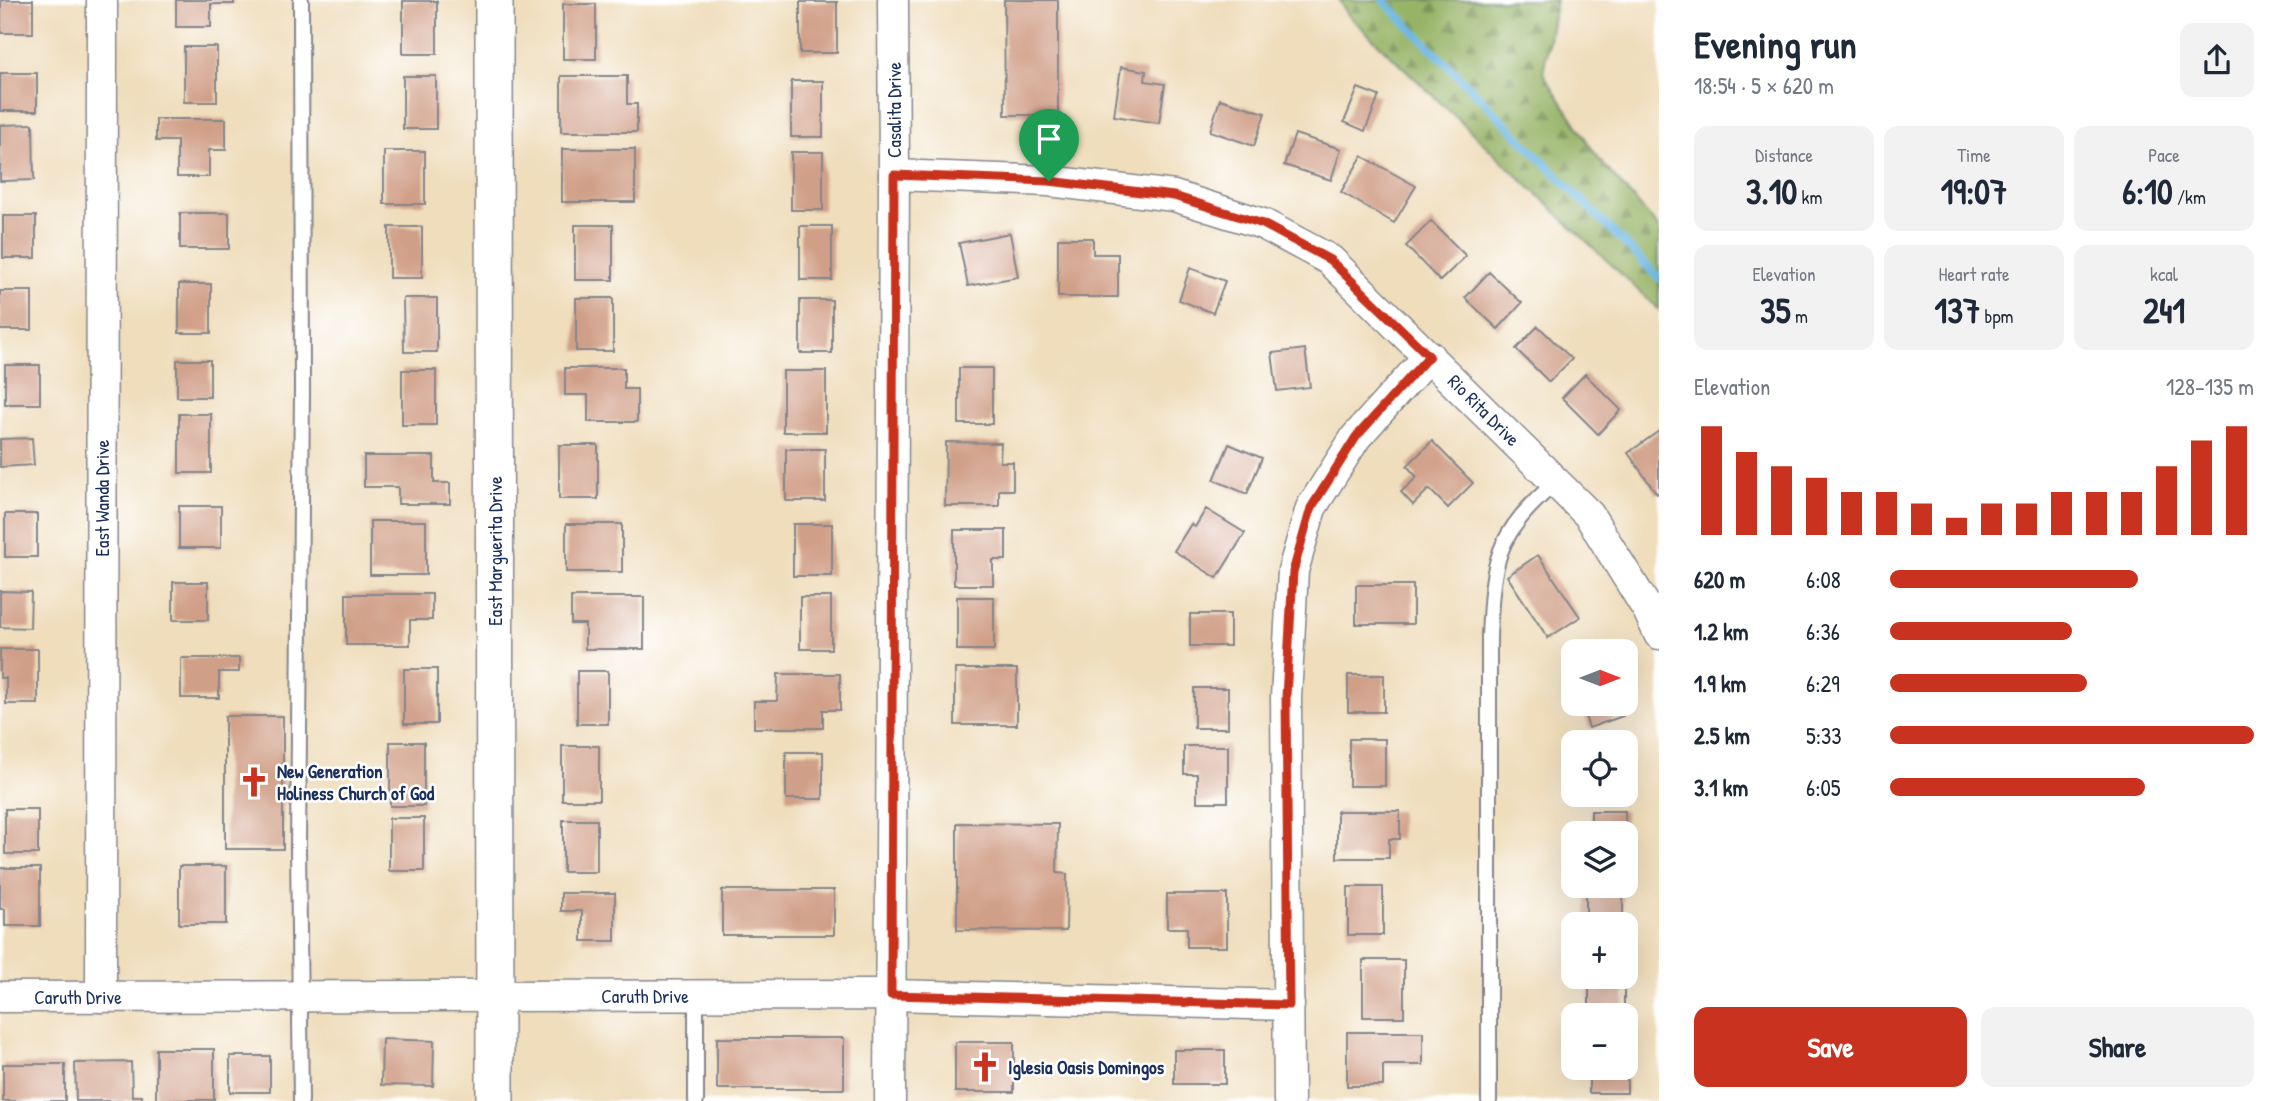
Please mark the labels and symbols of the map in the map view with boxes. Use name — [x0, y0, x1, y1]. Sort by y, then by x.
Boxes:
street label: Casalita Drive — [881, 62, 907, 158]
pin — [1019, 109, 1079, 181]
street label: Rio Rita Drive — [1442, 368, 1526, 452]
street label: East Wanda Drive — [89, 439, 115, 556]
street label: East Marguerita Drive — [482, 476, 508, 626]
north arrow — [1561, 639, 1638, 716]
place label: New Generation Holiness Church of God — [277, 758, 435, 806]
church icon: New Generation Holiness Church of God — [237, 765, 271, 799]
street label: Caruth Drive — [601, 983, 689, 1009]
street label: Caruth Drive — [34, 984, 122, 1010]
church icon: Iglesia Oasis Domingos — [968, 1050, 1002, 1084]
place label: Iglesia Oasis Domingos — [1008, 1054, 1165, 1081]

